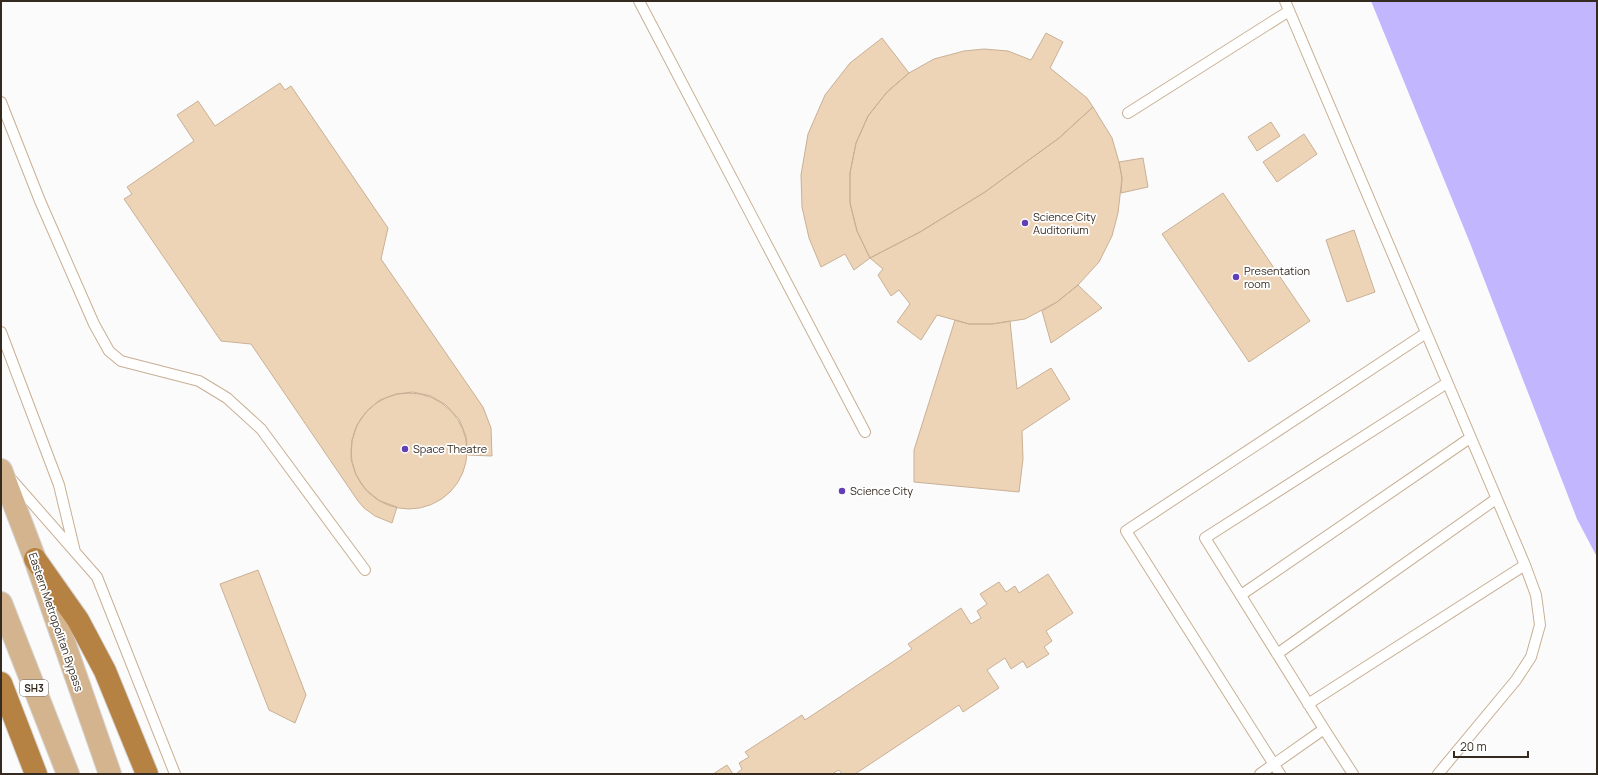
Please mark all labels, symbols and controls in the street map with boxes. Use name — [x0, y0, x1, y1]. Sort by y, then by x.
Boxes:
place label: Science City Auditorium — [1033, 209, 1096, 237]
marker: Science City Auditorium — [1020, 218, 1030, 228]
place label: Presentation room — [1244, 263, 1310, 291]
marker: Presentation room — [1231, 272, 1241, 282]
place label: Space Theatre — [413, 441, 488, 456]
marker: Space Theatre — [400, 444, 410, 454]
place label: Science City — [850, 483, 913, 498]
marker: Science City — [837, 486, 847, 496]
street label: Eastern Metropolitan Bypass — [26, 550, 87, 694]
road number: SH3 — [20, 680, 48, 696]
scale bar — [1454, 733, 1528, 759]
text: 20 m — [1460, 738, 1487, 755]

